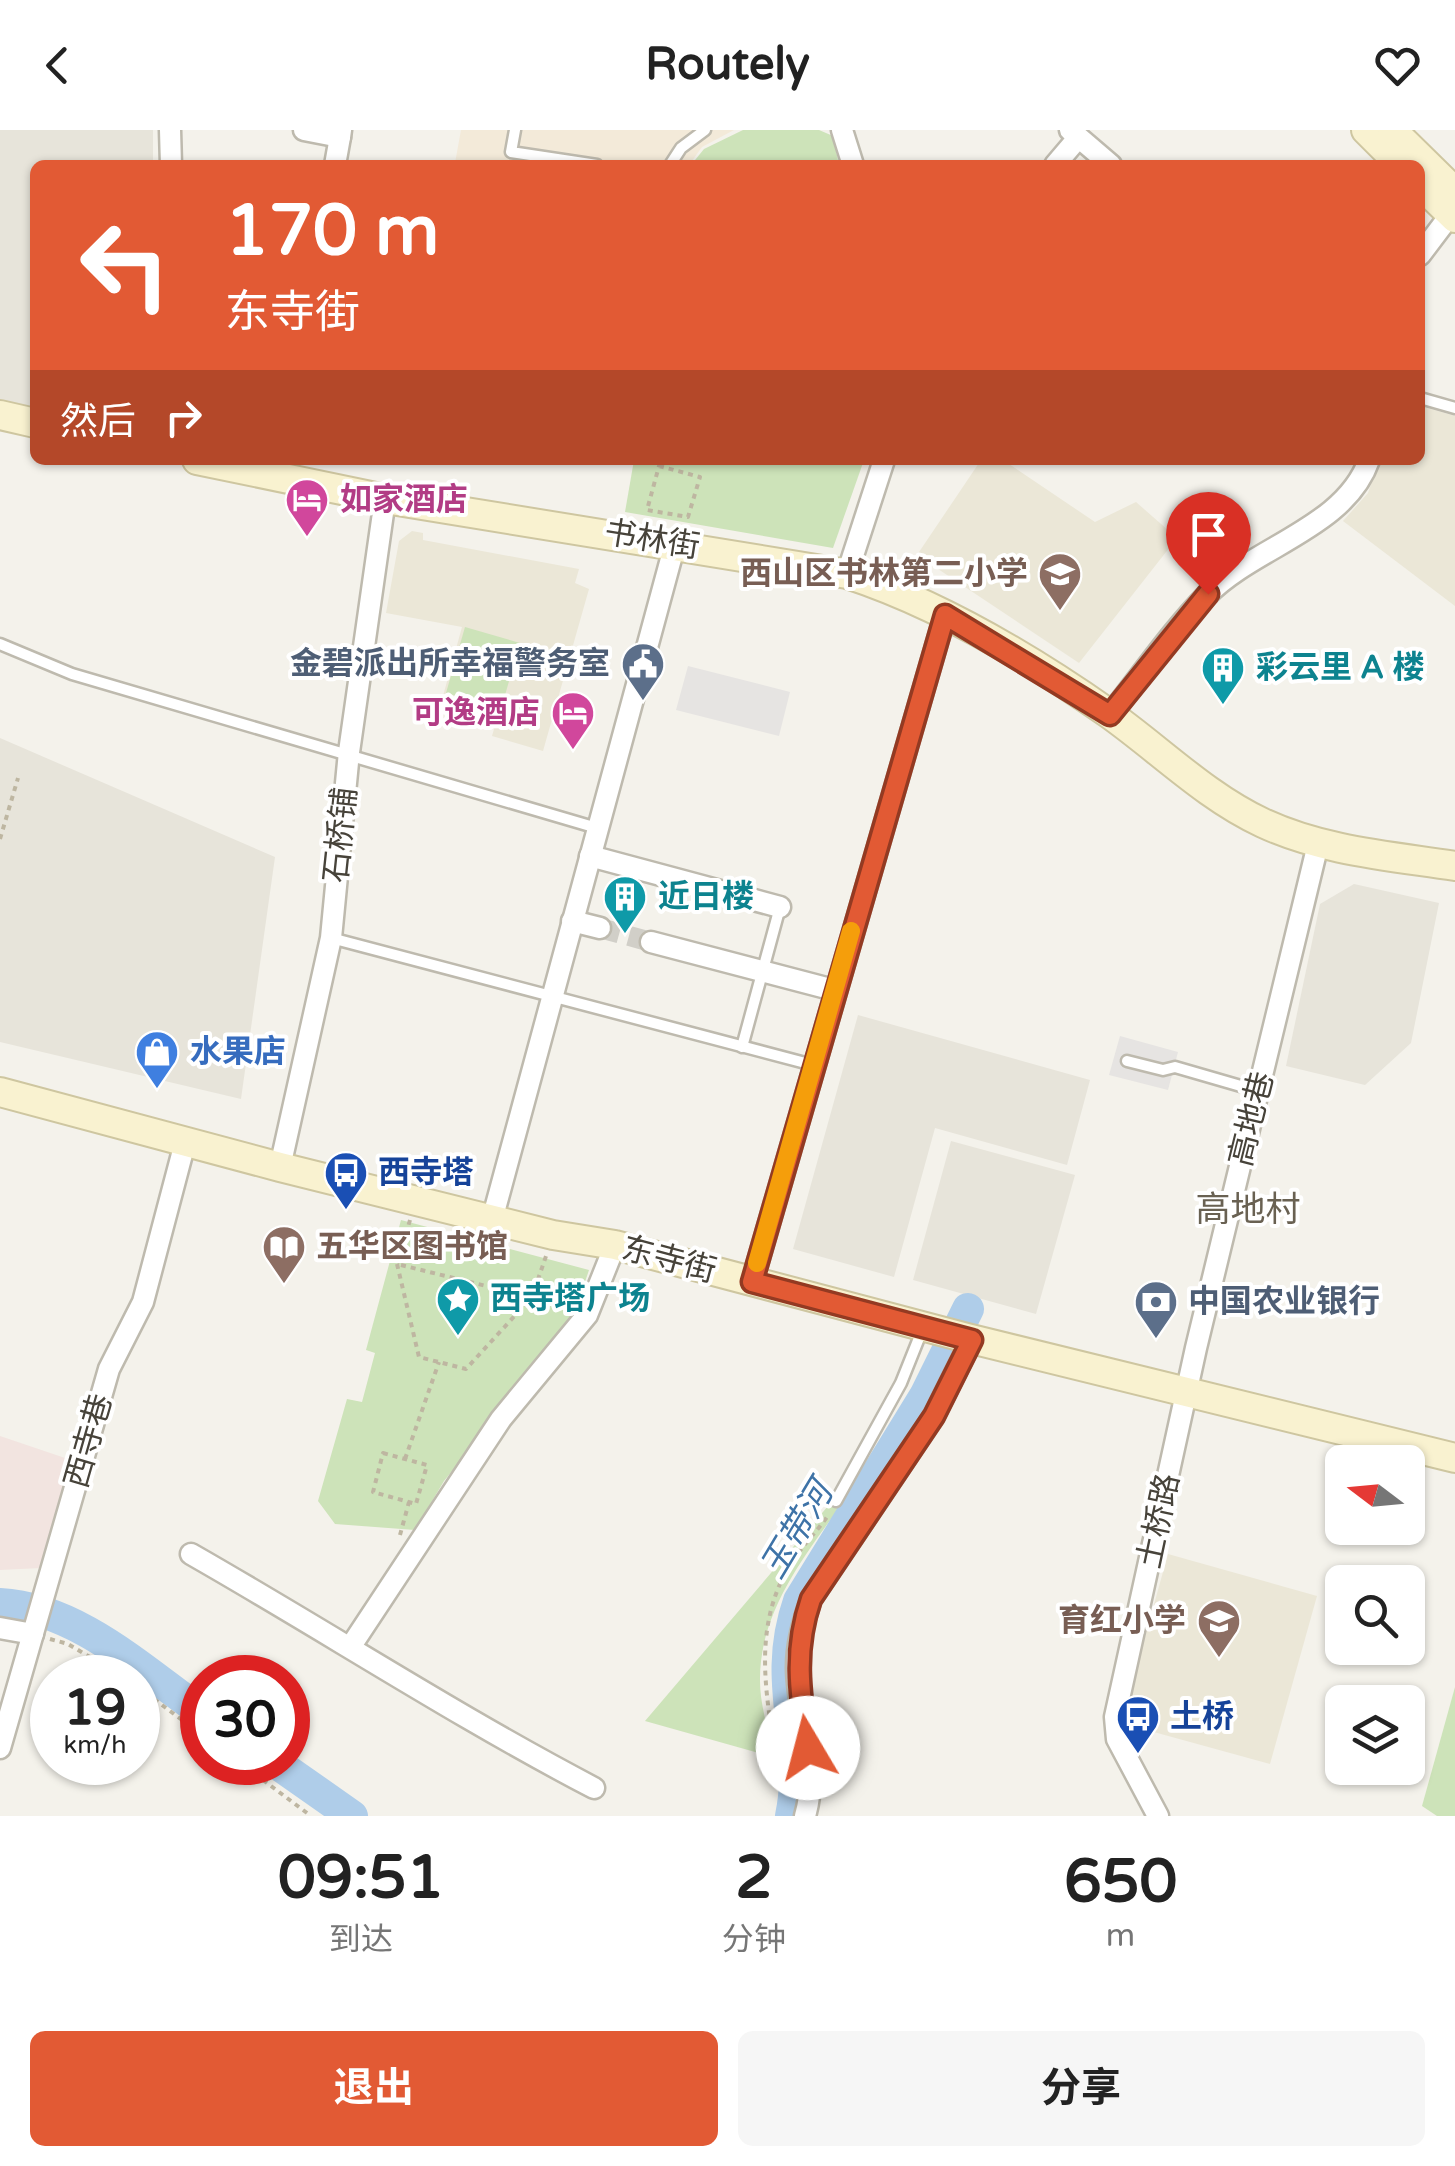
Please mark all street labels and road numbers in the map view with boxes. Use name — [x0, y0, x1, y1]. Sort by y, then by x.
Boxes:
street label: 书林街 — [602, 514, 702, 566]
street label: 石桥铺 — [317, 785, 365, 885]
street label: 高地巷 — [1222, 1068, 1282, 1170]
street label: 东寺街 — [618, 1229, 720, 1291]
street label: 西寺巷 — [58, 1390, 120, 1492]
street label: 土桥路 — [1130, 1470, 1188, 1572]

